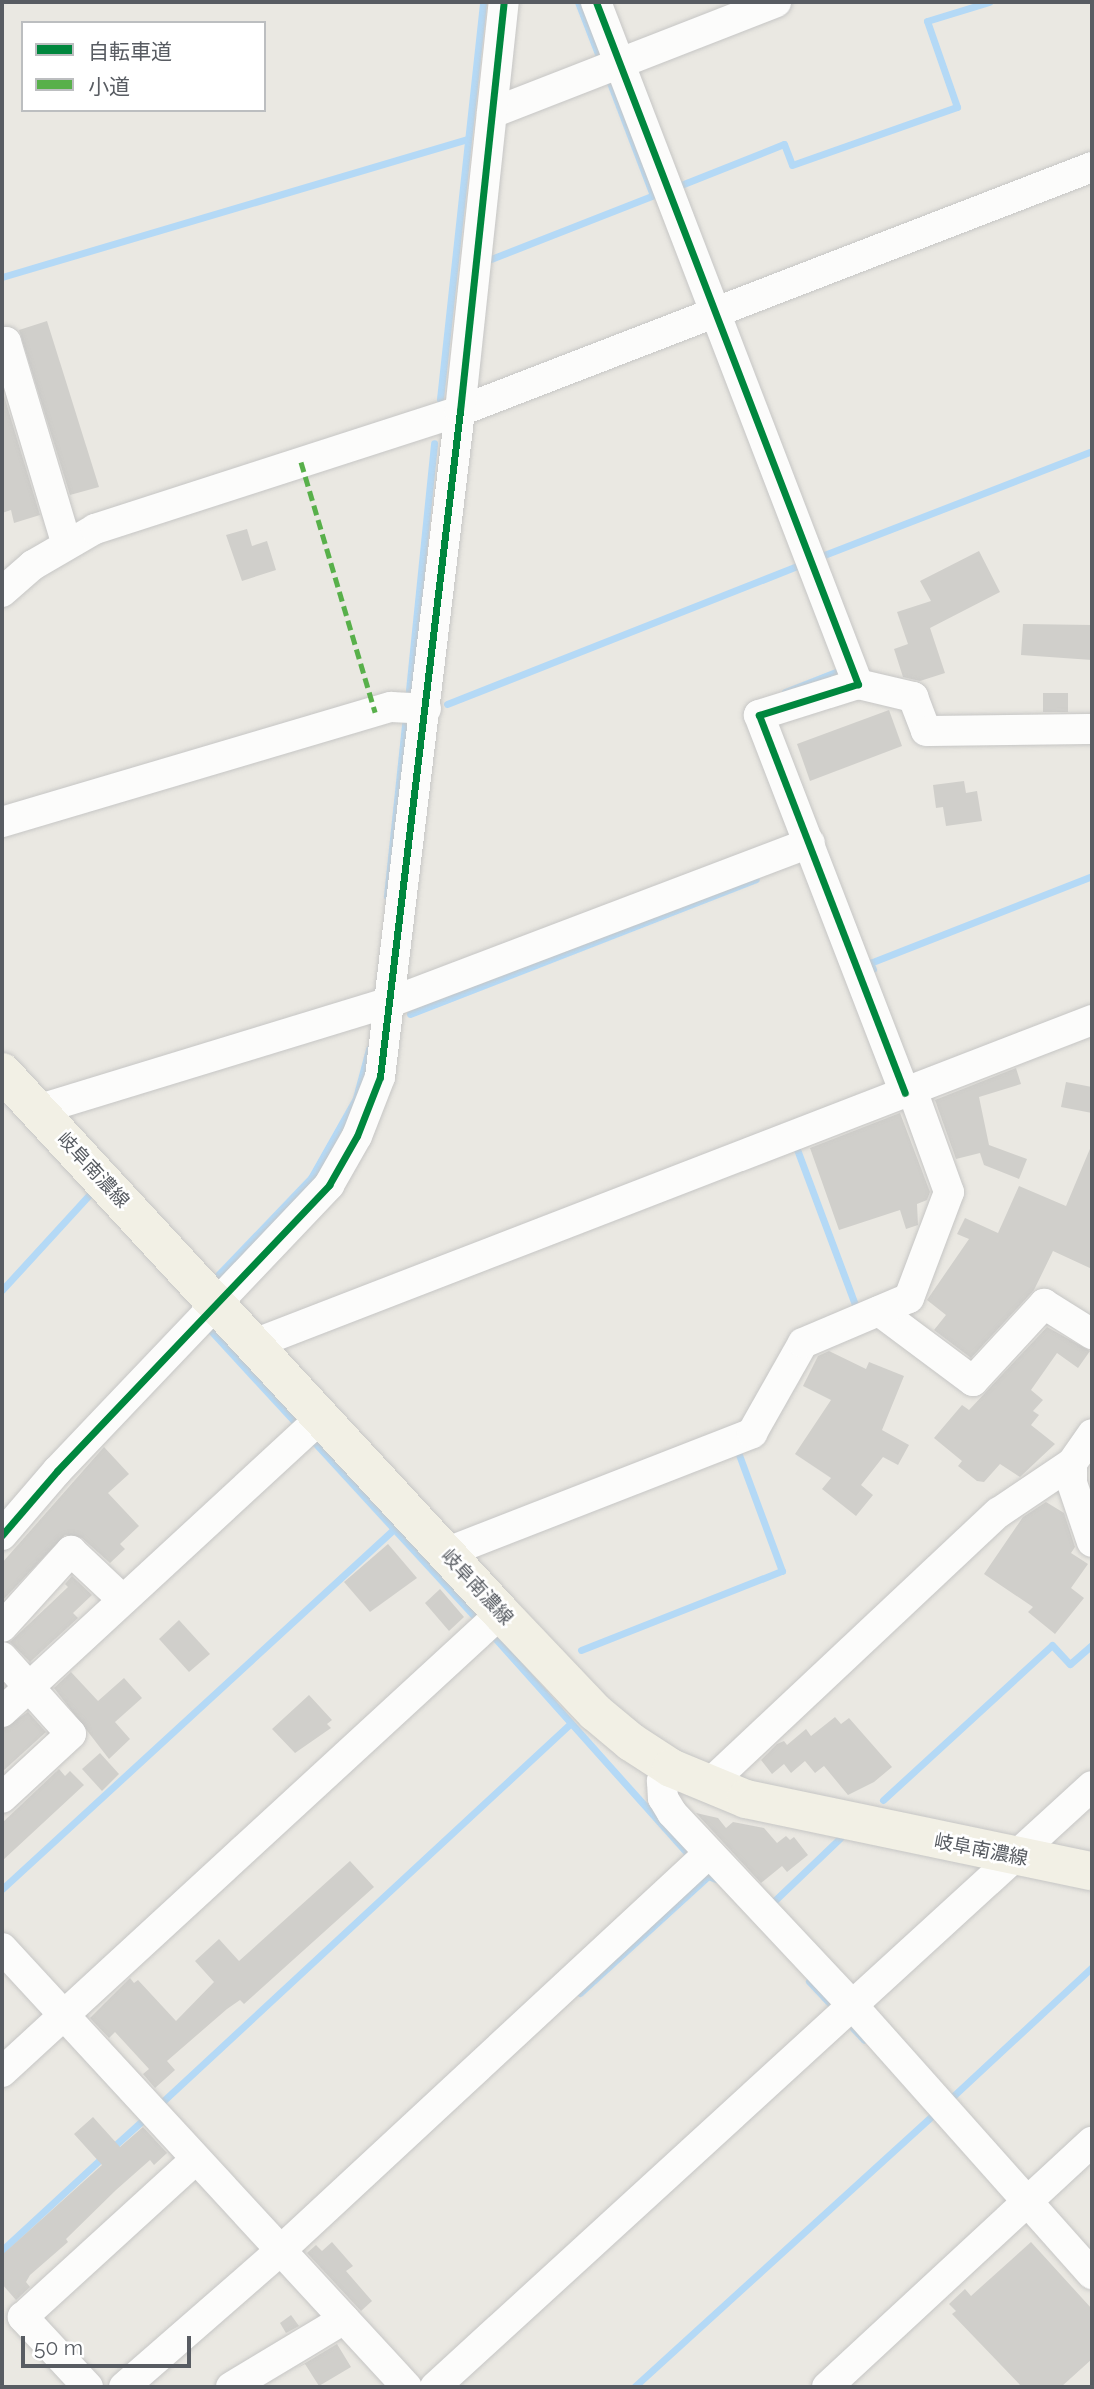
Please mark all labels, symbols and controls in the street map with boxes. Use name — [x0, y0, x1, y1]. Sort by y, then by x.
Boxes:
legend — [21, 21, 266, 112]
text: 自転車道 — [88, 39, 172, 64]
text: 小道 — [88, 74, 130, 99]
street label: 岐阜南濃線 — [52, 1127, 134, 1213]
street label: 岐阜南濃線 — [436, 1544, 518, 1630]
street label: 岐阜南濃線 — [932, 1830, 1030, 1870]
scale bar — [24, 2322, 194, 2366]
text: 50 m — [34, 2335, 83, 2360]

